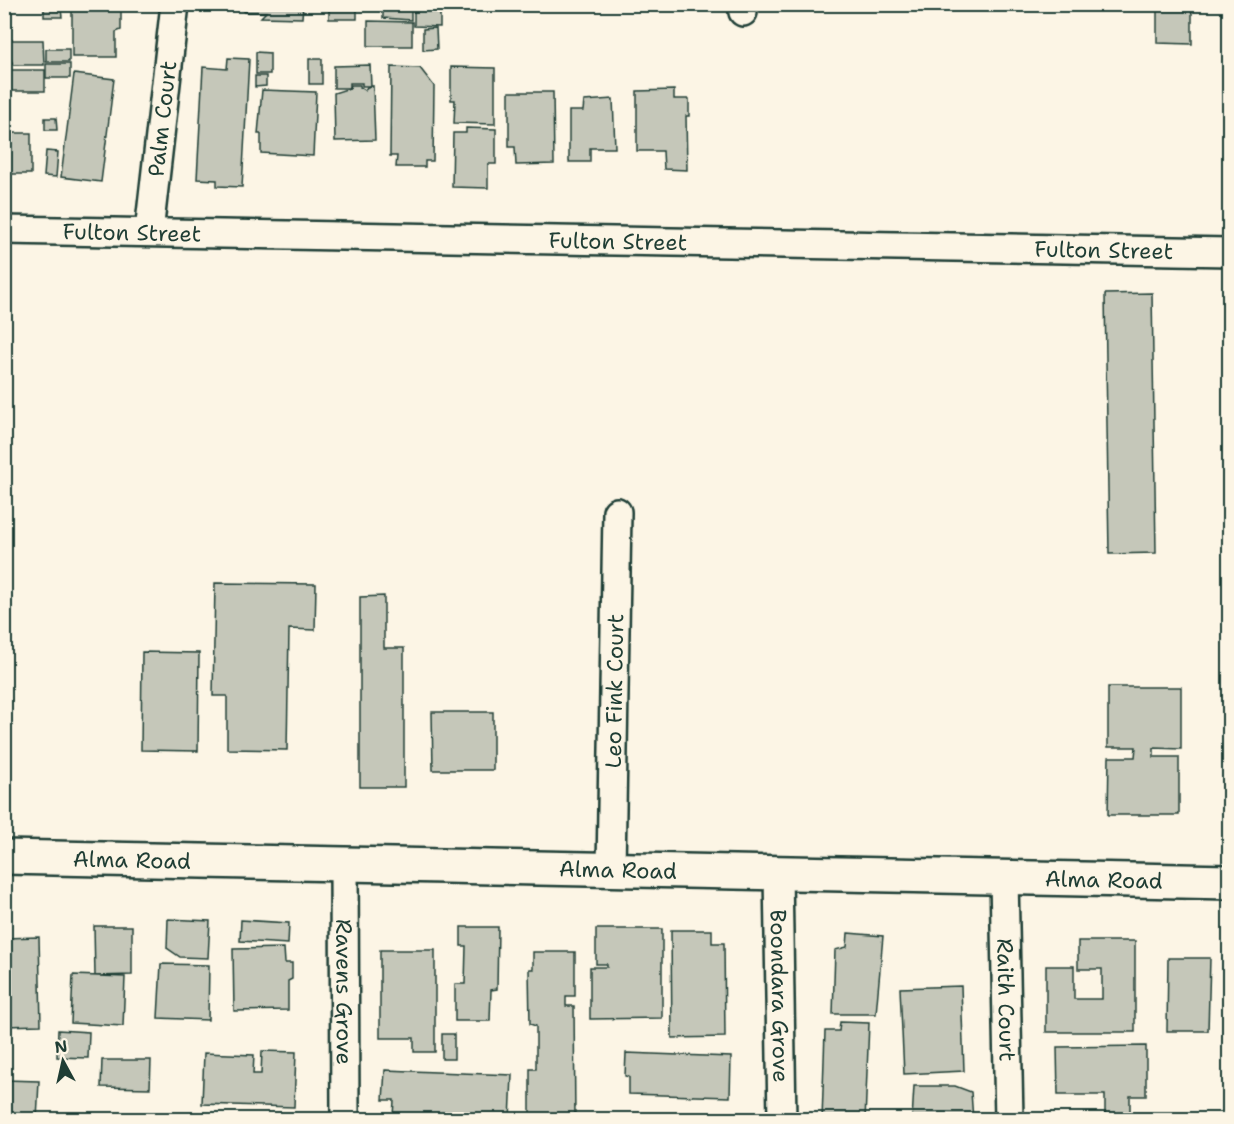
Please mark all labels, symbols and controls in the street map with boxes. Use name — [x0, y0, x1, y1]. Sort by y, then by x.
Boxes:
street label: Palm Court — [141, 59, 183, 178]
street label: Fulton Street — [62, 217, 202, 249]
street label: Fulton Street — [548, 226, 687, 257]
street label: Fulton Street — [1034, 234, 1173, 266]
street label: Leo Fink Court — [599, 614, 630, 769]
street label: Alma Road — [73, 844, 191, 876]
street label: Alma Road — [559, 854, 677, 886]
street label: Alma Road — [1045, 864, 1163, 896]
street label: Boondara Grove — [764, 909, 795, 1083]
street label: Ravens Grove — [329, 919, 359, 1065]
street label: Raith Court — [990, 938, 1022, 1062]
north arrow — [33, 1031, 93, 1091]
text: N — [53, 1035, 69, 1058]

